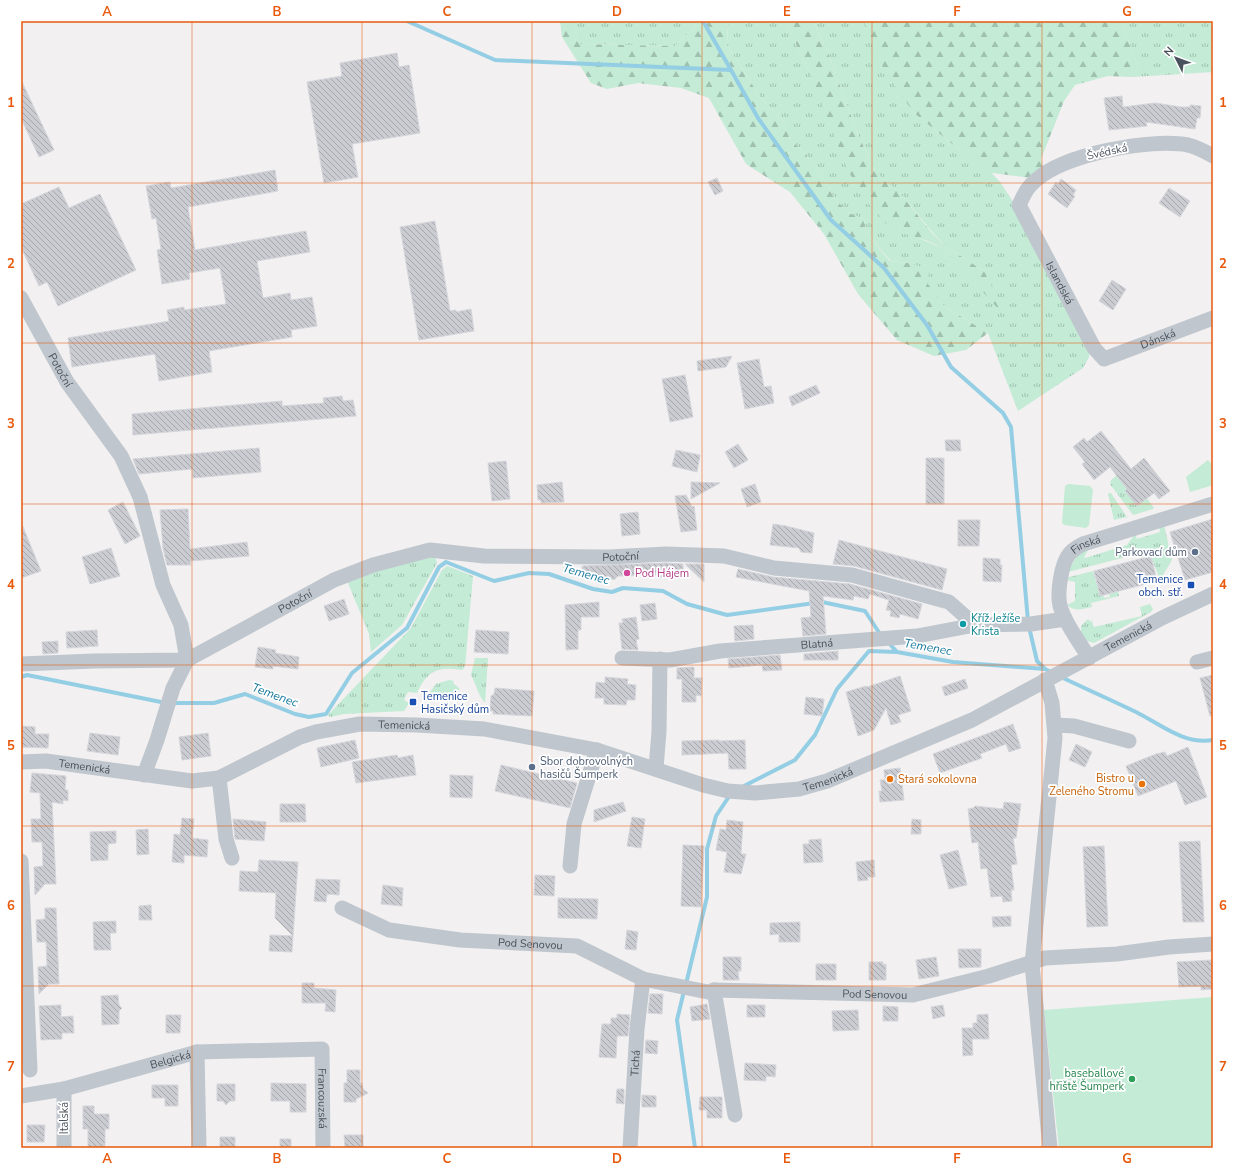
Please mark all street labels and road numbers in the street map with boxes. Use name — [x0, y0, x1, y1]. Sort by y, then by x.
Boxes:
street label: Švédská — [1085, 139, 1129, 164]
street label: Islandská — [1042, 259, 1077, 307]
street label: Dánská — [1138, 325, 1178, 352]
street label: Potoční — [45, 350, 77, 391]
street label: Finská — [1067, 531, 1103, 557]
street label: Potoční — [602, 548, 641, 565]
street label: Potoční — [275, 585, 316, 617]
street label: Temenická — [1102, 617, 1155, 655]
street label: Blatná — [800, 635, 834, 652]
street label: Temenická — [378, 717, 431, 733]
street label: Temenická — [58, 755, 112, 777]
street label: Temenická — [801, 763, 855, 795]
street label: Pod Senovou — [498, 934, 563, 953]
street label: Pod Senovou — [842, 986, 907, 1002]
street label: Belgická — [148, 1047, 193, 1072]
street label: Tichá — [627, 1049, 643, 1077]
street label: Francouzská — [315, 1068, 330, 1129]
street label: Italská — [57, 1102, 72, 1134]

